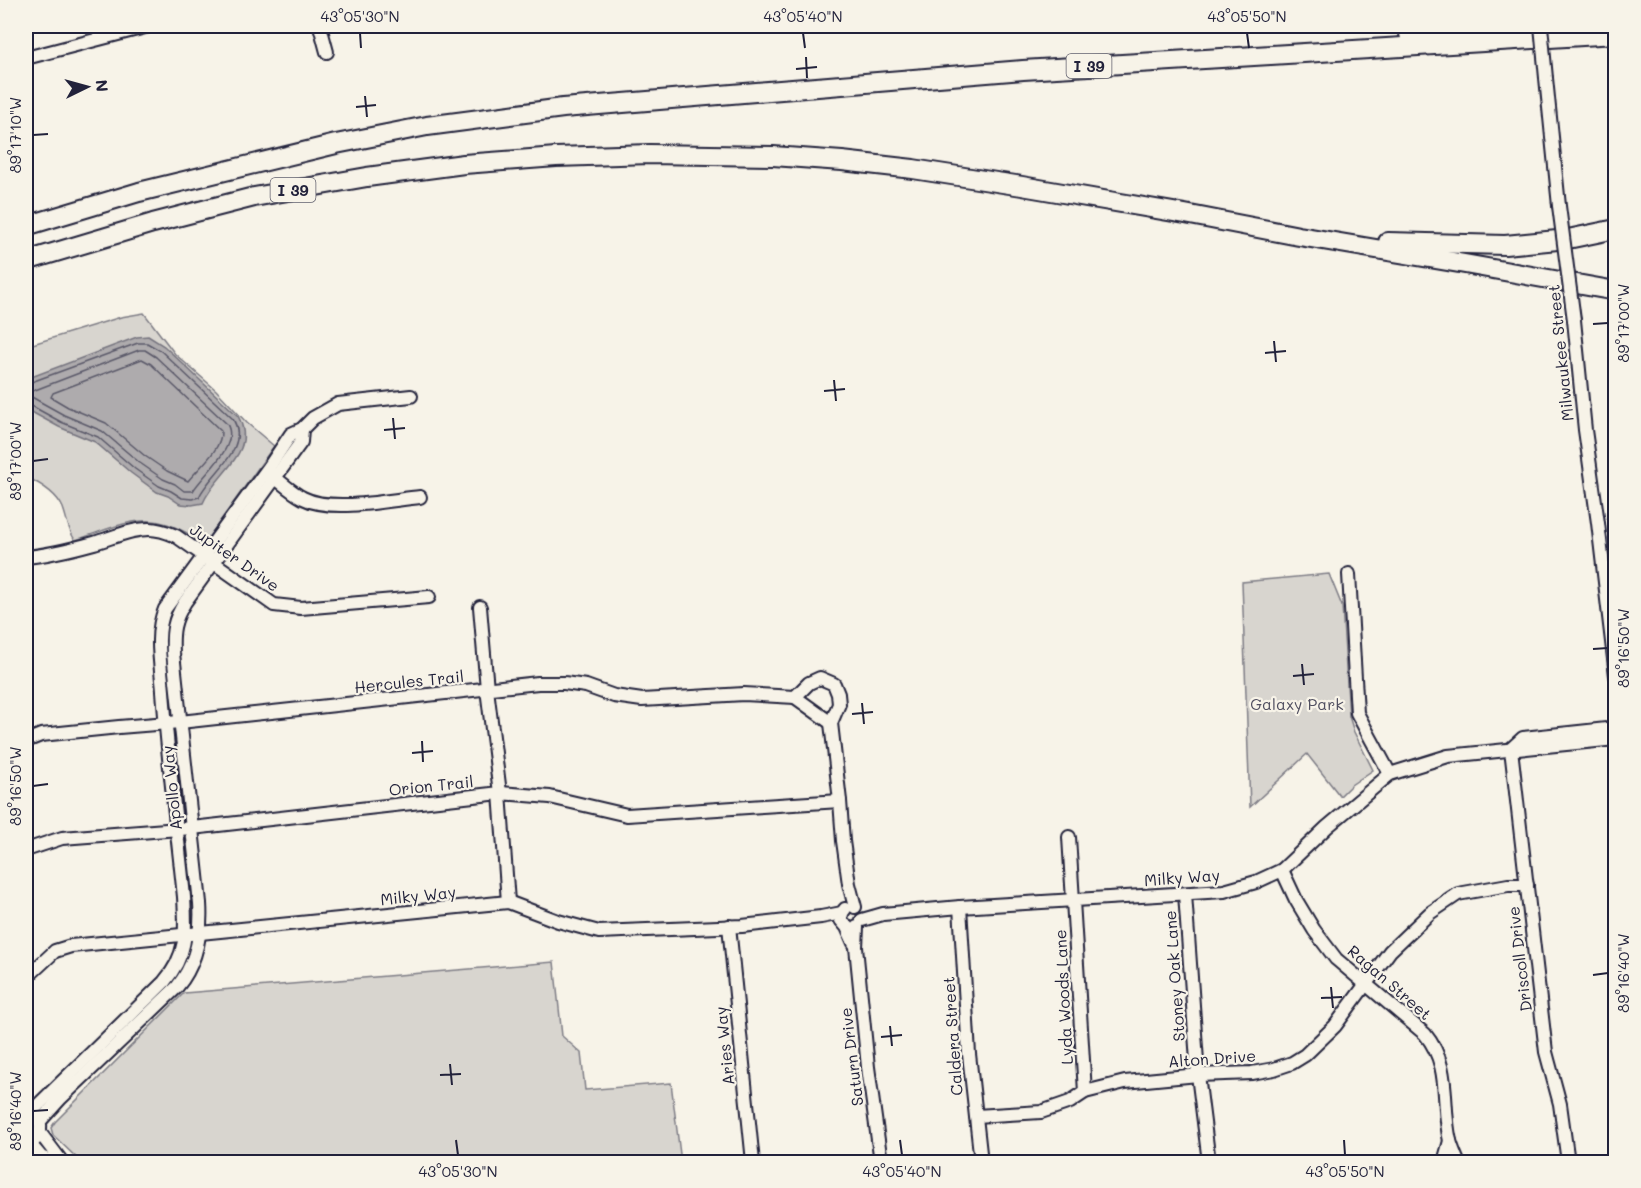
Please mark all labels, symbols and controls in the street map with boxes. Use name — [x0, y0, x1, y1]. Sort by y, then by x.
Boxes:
text: 43°05'30"N — [320, 6, 400, 26]
text: 43°05'40"N — [763, 6, 843, 26]
text: 43°05'50"N — [1207, 6, 1287, 26]
road number: I 39 — [1066, 54, 1112, 78]
north arrow — [57, 57, 117, 117]
text: N — [91, 79, 113, 93]
text: 89°17'10"W — [5, 97, 25, 173]
road number: I 39 — [270, 178, 316, 202]
text: 89°17'00"W — [1613, 283, 1633, 363]
street label: Milwaukee Street — [1542, 284, 1578, 422]
text: 89°17'00"W — [5, 421, 25, 501]
street label: Jupiter Drive — [186, 518, 284, 596]
text: 89°16'50"W — [1613, 608, 1633, 688]
street label: Hercules Trail — [353, 665, 465, 697]
park label: Galaxy Park — [1250, 693, 1344, 714]
street label: Apollo Way — [156, 744, 186, 832]
text: 89°16'50"W — [5, 746, 25, 826]
street label: Orion Trail — [388, 770, 474, 800]
street label: Milky Way — [1143, 864, 1221, 890]
street label: Milky Way — [379, 881, 457, 909]
street label: Driscoll Drive — [1502, 905, 1536, 1013]
street label: Stoney Oak Lane — [1159, 910, 1189, 1042]
street label: Lyda Woods Lane — [1049, 929, 1077, 1065]
text: 89°16'40"W — [1613, 933, 1633, 1013]
street label: Ragan Street — [1344, 940, 1436, 1024]
street label: Caldera Street — [937, 976, 967, 1096]
street label: Aries Way — [709, 1006, 739, 1086]
street label: Saturn Drive — [835, 1007, 867, 1107]
street label: Alton Drive — [1167, 1044, 1257, 1072]
text: 89°16'40"W — [5, 1071, 25, 1151]
text: 43°05'30"N — [418, 1161, 498, 1181]
text: 43°05'40"N — [862, 1161, 942, 1181]
text: 43°05'50"N — [1305, 1161, 1385, 1181]

